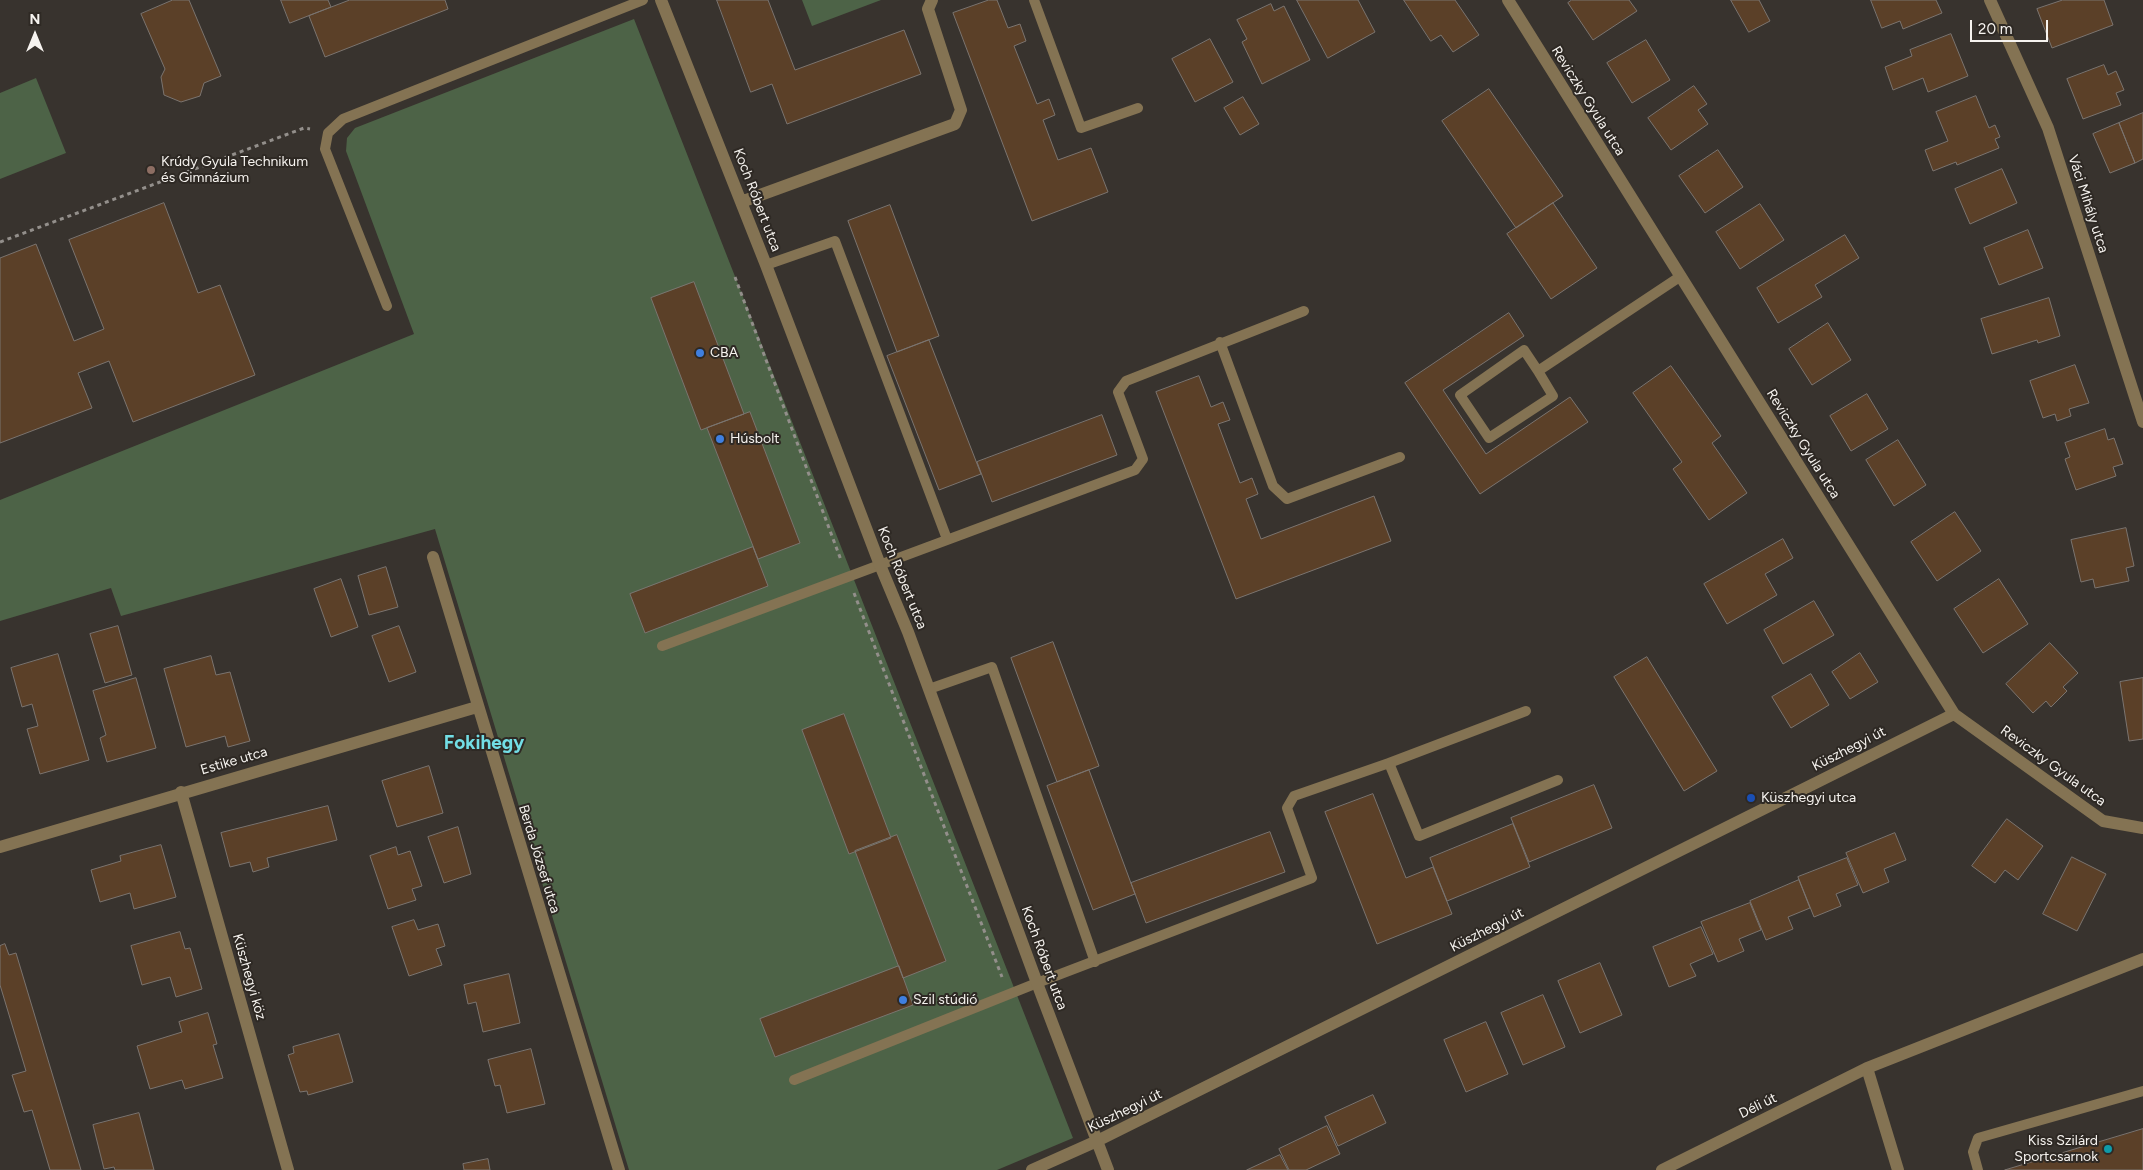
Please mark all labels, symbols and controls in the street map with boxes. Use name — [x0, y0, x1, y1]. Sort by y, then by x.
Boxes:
north arrow — [10, 10, 60, 60]
scale bar — [1973, 10, 2050, 42]
text: N — [30, 11, 40, 28]
text: 20 m — [1978, 20, 2012, 38]
street label: Reviczky Gyula utca — [1547, 43, 1629, 159]
street label: Koch Róbert utca — [730, 146, 784, 254]
street label: Váci Mihály utca — [2064, 153, 2112, 255]
place label: Krúdy Gyula Technikum és Gimnázium — [161, 154, 308, 186]
marker: Krúdy Gyula Technikum és Gimnázium — [145, 164, 157, 176]
place label: CBA — [710, 345, 738, 361]
marker: CBA — [694, 347, 706, 359]
street label: Reviczky Gyula utca — [1762, 386, 1844, 502]
place label: Húsbolt — [730, 431, 780, 447]
marker: Húsbolt — [714, 433, 726, 445]
street label: Koch Róbert utca — [874, 524, 930, 632]
street label: Reviczky Gyula utca — [1997, 722, 2109, 810]
street label: Küszhegyi út — [1809, 723, 1889, 775]
district label: Fokihegy — [444, 732, 524, 754]
street label: Estike utca — [199, 743, 269, 779]
place label: Küszhegyi utca — [1761, 790, 1856, 806]
marker: Küszhegyi utca — [1745, 792, 1757, 804]
street label: Berda József utca — [515, 803, 563, 915]
street label: Koch Róbert utca — [1017, 904, 1071, 1012]
street label: Küszhegyi út — [1447, 904, 1527, 956]
street label: Küszhegyi köz — [229, 932, 269, 1022]
place label: Szil stúdió — [913, 992, 977, 1008]
marker: Szil stúdió — [897, 994, 909, 1006]
street label: Küszhegyi út — [1085, 1086, 1165, 1136]
street label: Déli út — [1736, 1090, 1780, 1122]
place label: Kiss Szilárd Sportcsarnok — [2014, 1133, 2098, 1166]
marker: Kiss Szilárd Sportcsarnok — [2102, 1143, 2114, 1155]

